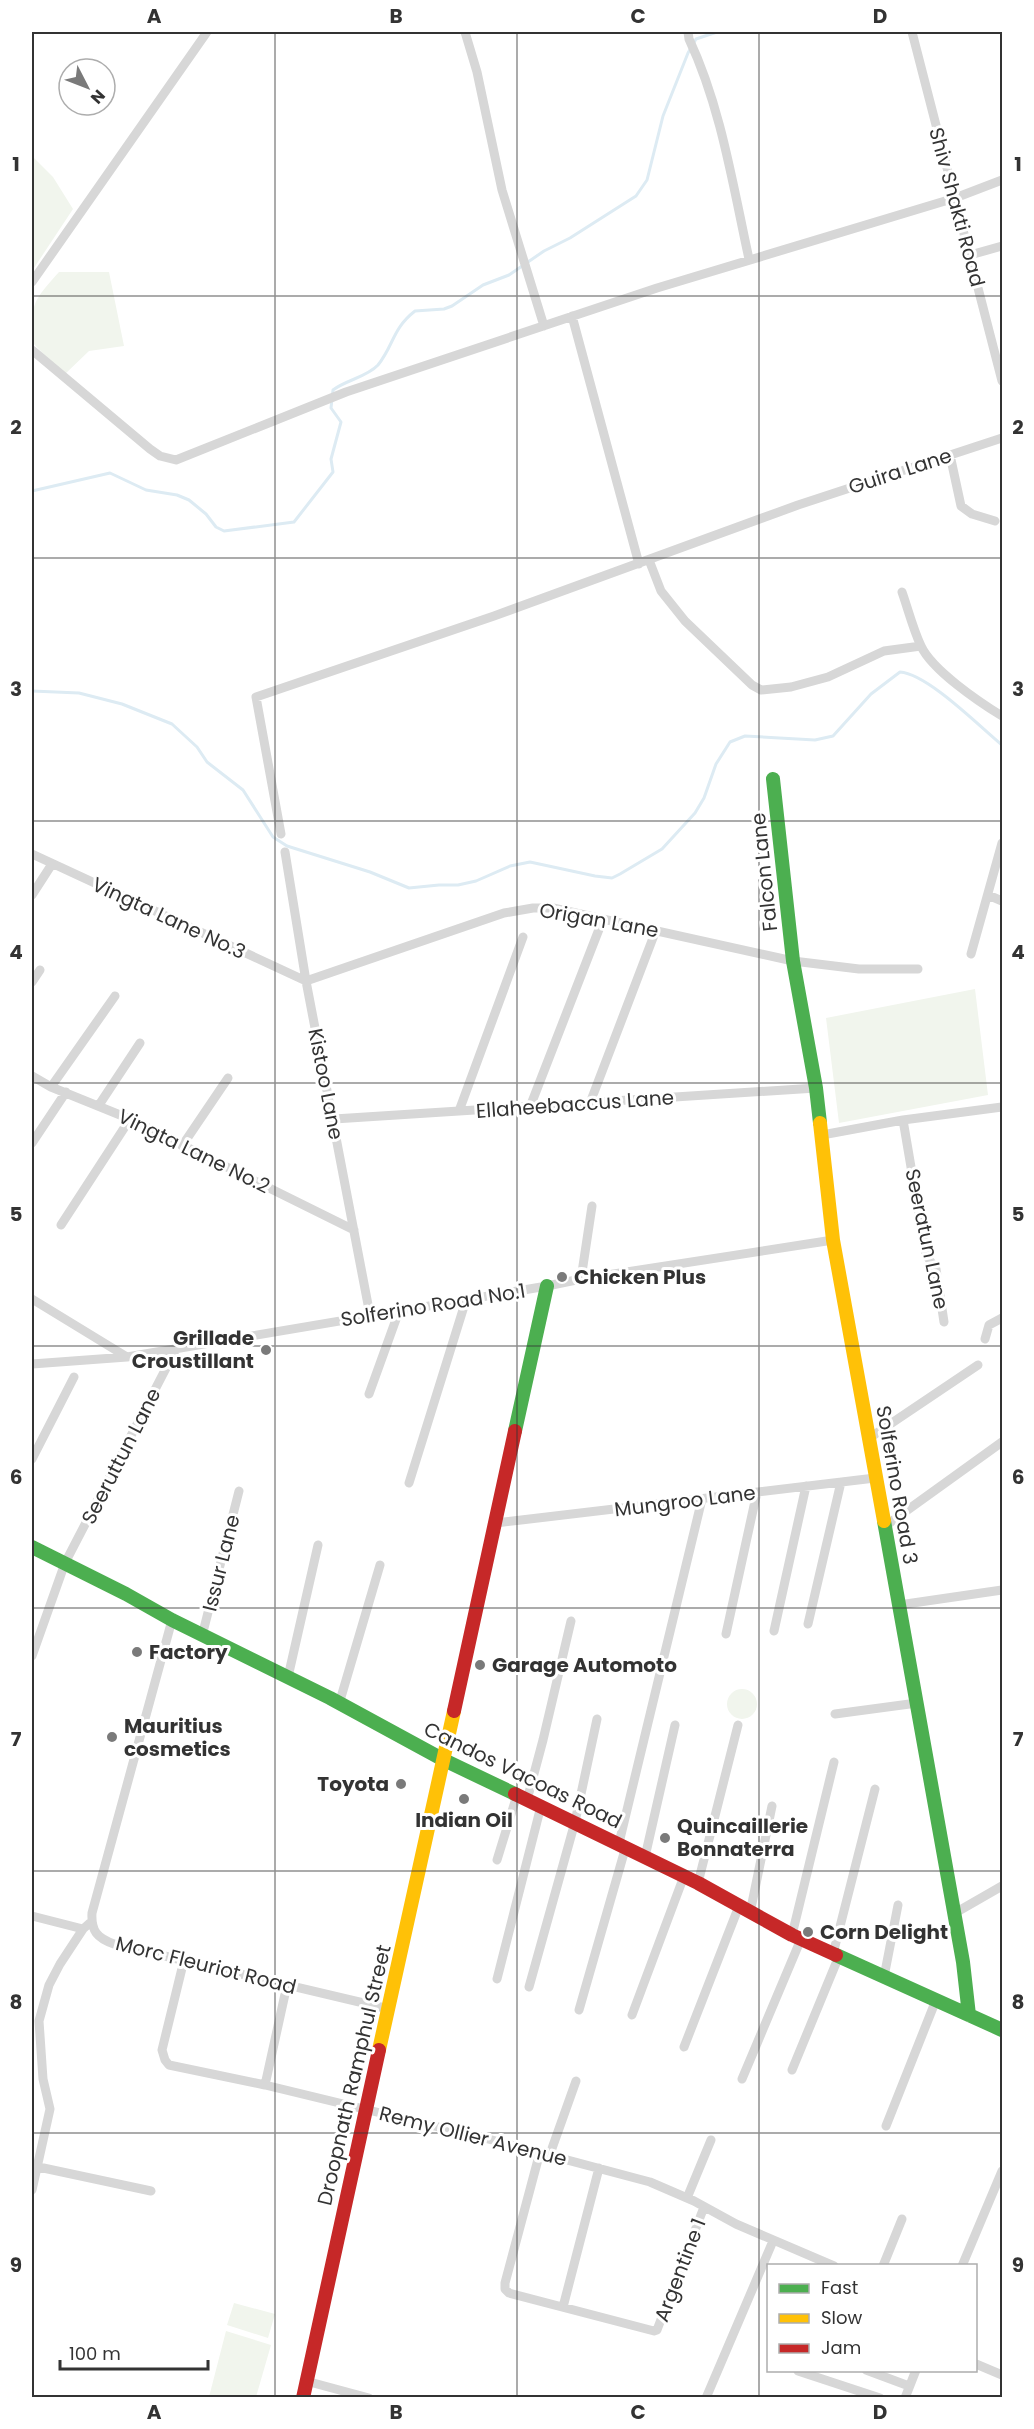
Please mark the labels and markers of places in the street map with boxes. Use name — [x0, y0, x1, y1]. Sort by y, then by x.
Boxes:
place label: Chicken Plus — [574, 1263, 706, 1291]
marker: Chicken Plus — [555, 1270, 569, 1284]
place label: Grillade Croustillant — [132, 1324, 254, 1375]
marker: Grillade Croustillant — [259, 1343, 273, 1357]
place label: Factory — [149, 1638, 228, 1666]
marker: Factory — [130, 1645, 144, 1659]
place label: Garage Automoto — [492, 1651, 677, 1679]
marker: Garage Automoto — [473, 1658, 487, 1672]
place label: Mauritius cosmetics — [124, 1712, 231, 1763]
marker: Mauritius cosmetics — [105, 1730, 119, 1744]
place label: Toyota — [317, 1770, 389, 1798]
marker: Toyota — [394, 1777, 408, 1791]
marker: Indian Oil — [457, 1792, 471, 1806]
place label: Indian Oil — [415, 1806, 513, 1834]
place label: Quincaillerie Bonnaterra — [677, 1812, 808, 1863]
marker: Quincaillerie Bonnaterra — [658, 1831, 672, 1845]
place label: Corn Delight — [820, 1918, 948, 1946]
marker: Corn Delight — [801, 1925, 815, 1939]

